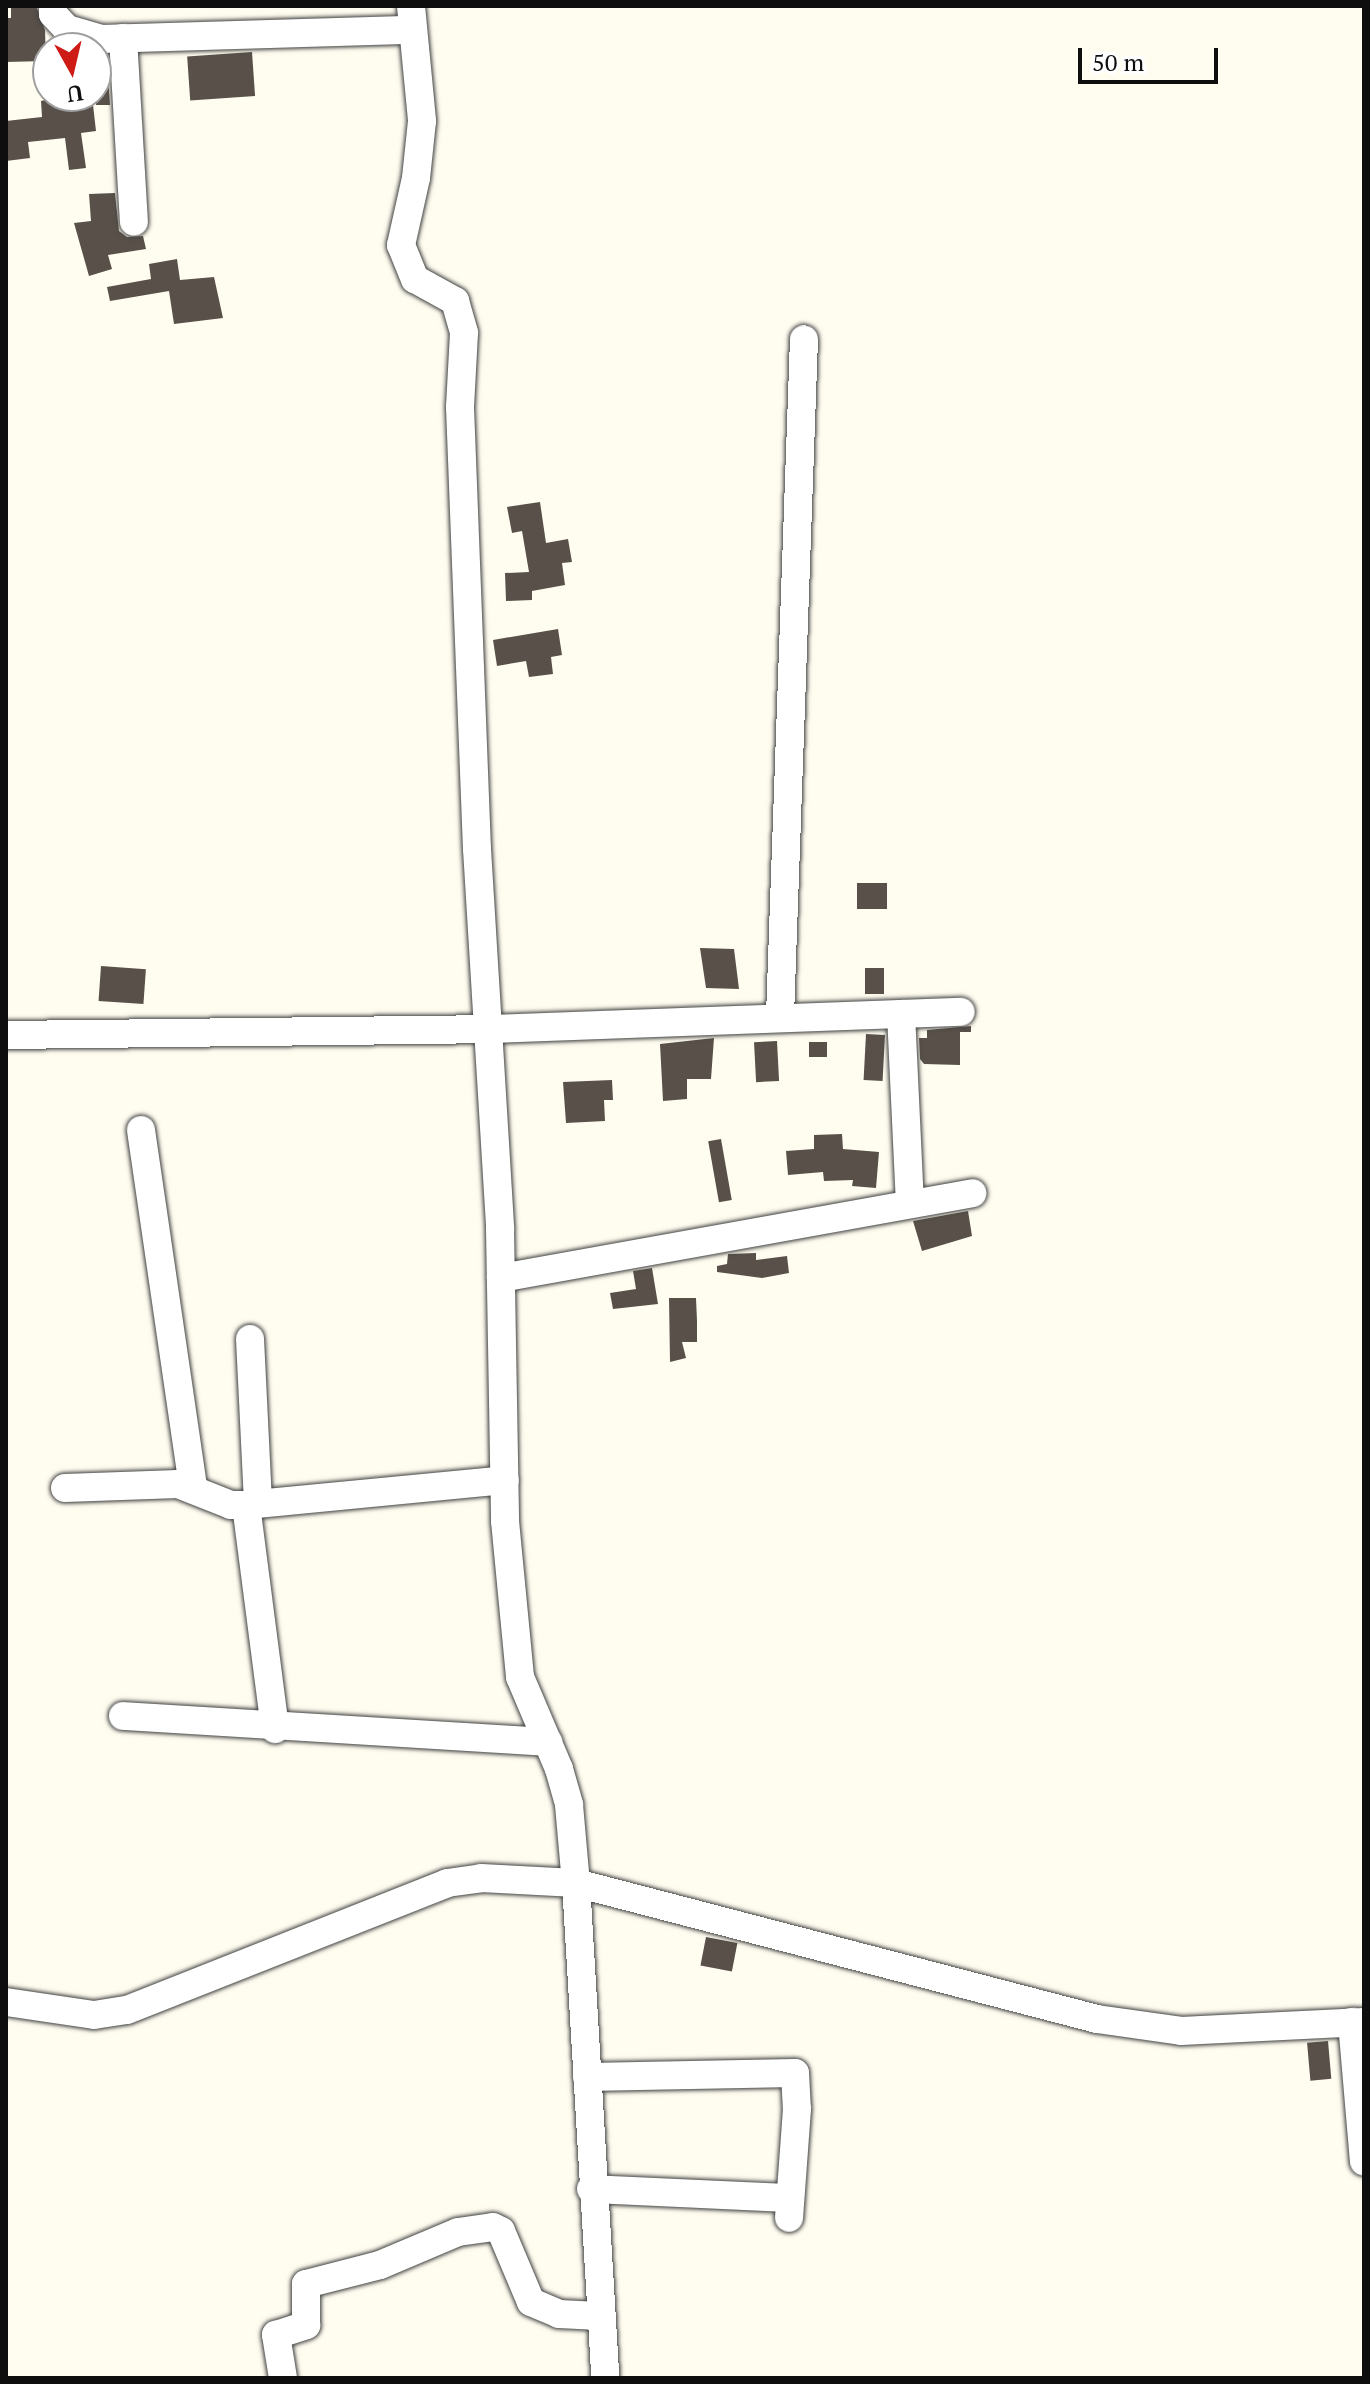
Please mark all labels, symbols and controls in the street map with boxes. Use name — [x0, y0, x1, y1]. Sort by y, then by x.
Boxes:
north arrow — [32, 32, 112, 112]
scale bar — [1082, 32, 1222, 82]
text: 50 m — [1092, 46, 1144, 78]
text: U — [65, 79, 85, 110]

